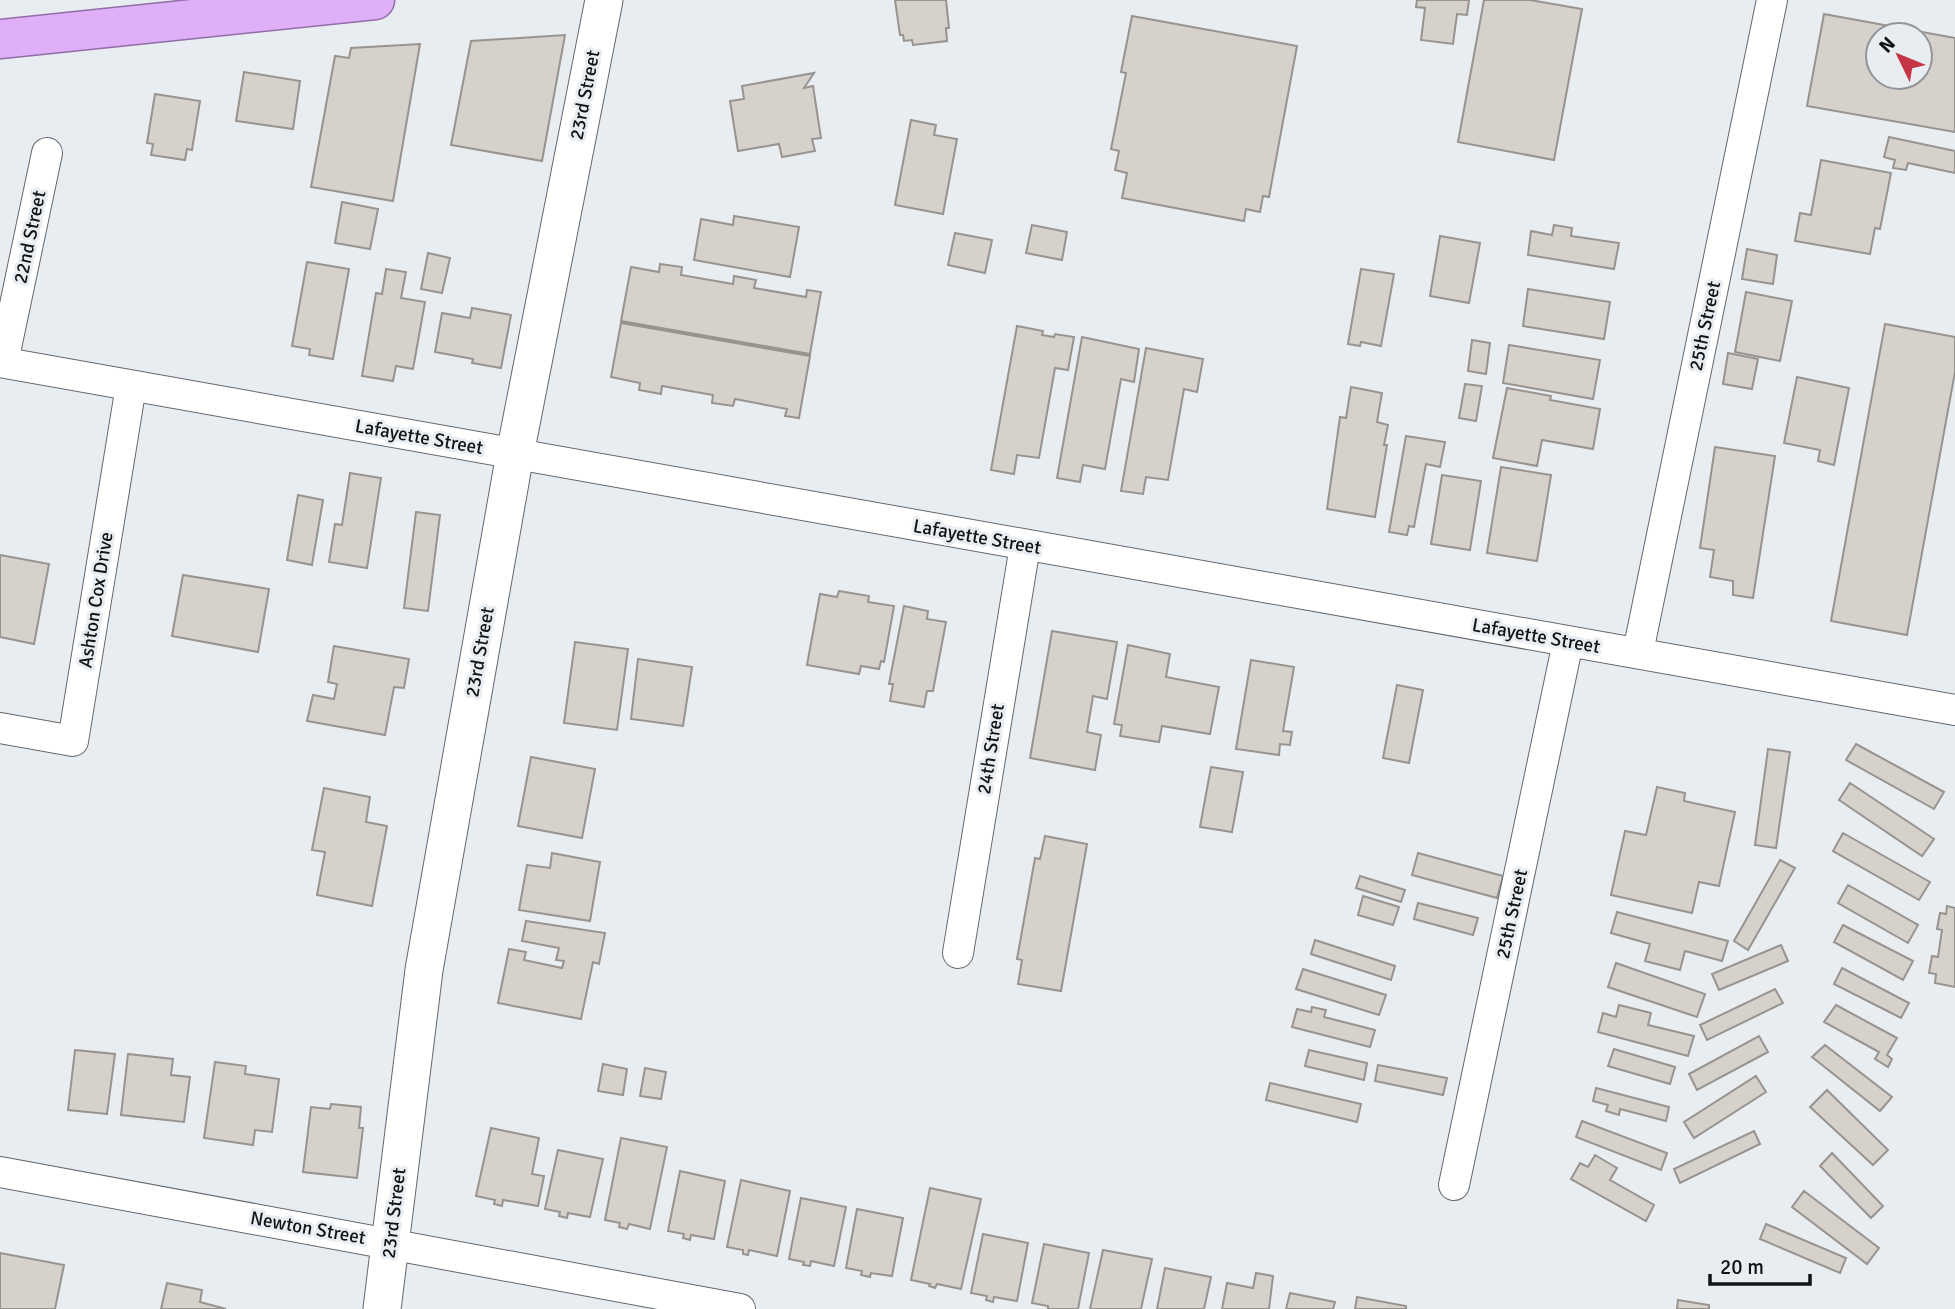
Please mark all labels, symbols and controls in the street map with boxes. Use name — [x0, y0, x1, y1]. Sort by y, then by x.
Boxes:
north arrow — [1864, 21, 1934, 91]
text: N — [1874, 32, 1901, 58]
street label: 23rd Street — [565, 48, 606, 142]
street label: 22nd Street — [8, 188, 52, 286]
street label: 25th Street — [1684, 279, 1726, 373]
street label: Lafayette Street — [353, 414, 485, 460]
street label: Lafayette Street — [911, 514, 1043, 560]
street label: Ashton Cox Drive — [73, 530, 119, 670]
street label: 23rd Street — [460, 605, 500, 699]
street label: Lafayette Street — [1470, 613, 1602, 659]
street label: 24th Street — [972, 702, 1010, 796]
street label: 25th Street — [1491, 867, 1533, 961]
street label: 23rd Street — [377, 1166, 412, 1260]
street label: Newton Street — [248, 1206, 368, 1250]
scale bar — [1710, 1242, 1810, 1286]
text: 20 m — [1720, 1254, 1764, 1280]

